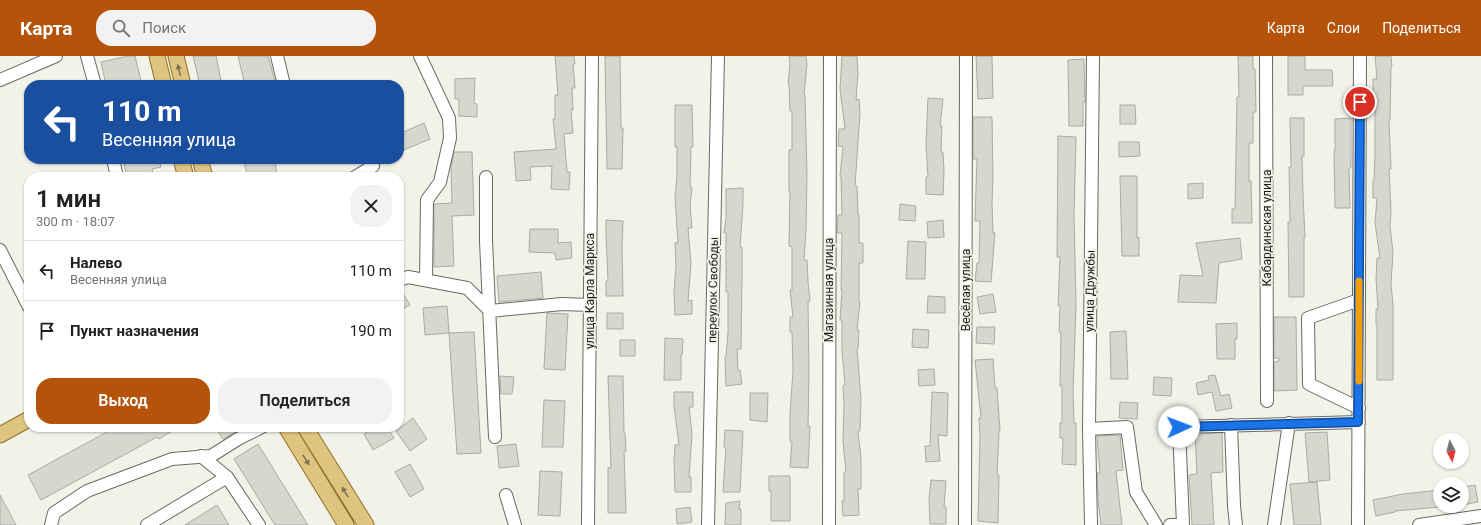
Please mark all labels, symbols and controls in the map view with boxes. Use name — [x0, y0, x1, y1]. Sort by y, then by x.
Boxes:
search box — [96, 10, 376, 46]
text: Карта — [20, 17, 72, 40]
icon: search — [110, 17, 132, 39]
text: Поиск — [142, 19, 186, 37]
text: Карта — [1267, 20, 1305, 36]
text: Слои — [1327, 20, 1360, 36]
text: Поделиться — [1382, 20, 1461, 36]
one-way arrow — [176, 64, 182, 77]
pin — [1343, 85, 1377, 119]
icon: arrive — [1349, 91, 1371, 113]
text: 110 m — [102, 95, 181, 128]
icon: left — [36, 96, 88, 148]
text: Весенняя улица — [102, 129, 236, 150]
street label: Кабардинская улица — [1260, 170, 1274, 286]
text: 1 мин — [36, 185, 101, 213]
button: close — [350, 185, 392, 227]
text: 300 m · 18:07 — [36, 214, 115, 229]
street label: улица Карла Маркса — [583, 233, 597, 349]
street label: переулок Свободы — [705, 237, 721, 343]
street label: Магазинная улица — [822, 238, 836, 342]
street label: Весёлая улица — [959, 249, 973, 331]
street label: улица Дружбы — [1082, 250, 1098, 332]
text: Налево — [70, 254, 122, 272]
icon: left — [36, 260, 58, 282]
text: 110 m — [350, 262, 392, 280]
text: Весенняя улица — [70, 272, 167, 287]
icon: arrive — [36, 320, 58, 342]
text: Пункт назначения — [70, 322, 199, 340]
text: 190 m — [350, 322, 392, 340]
button: Выход — [36, 378, 210, 424]
button: Поделиться — [218, 378, 392, 424]
position arrow — [1158, 406, 1200, 448]
north arrow — [1433, 433, 1469, 469]
map controls — [1433, 433, 1469, 513]
one-way arrow — [303, 454, 310, 466]
button: layers — [1433, 477, 1469, 513]
one-way arrow — [341, 487, 349, 497]

